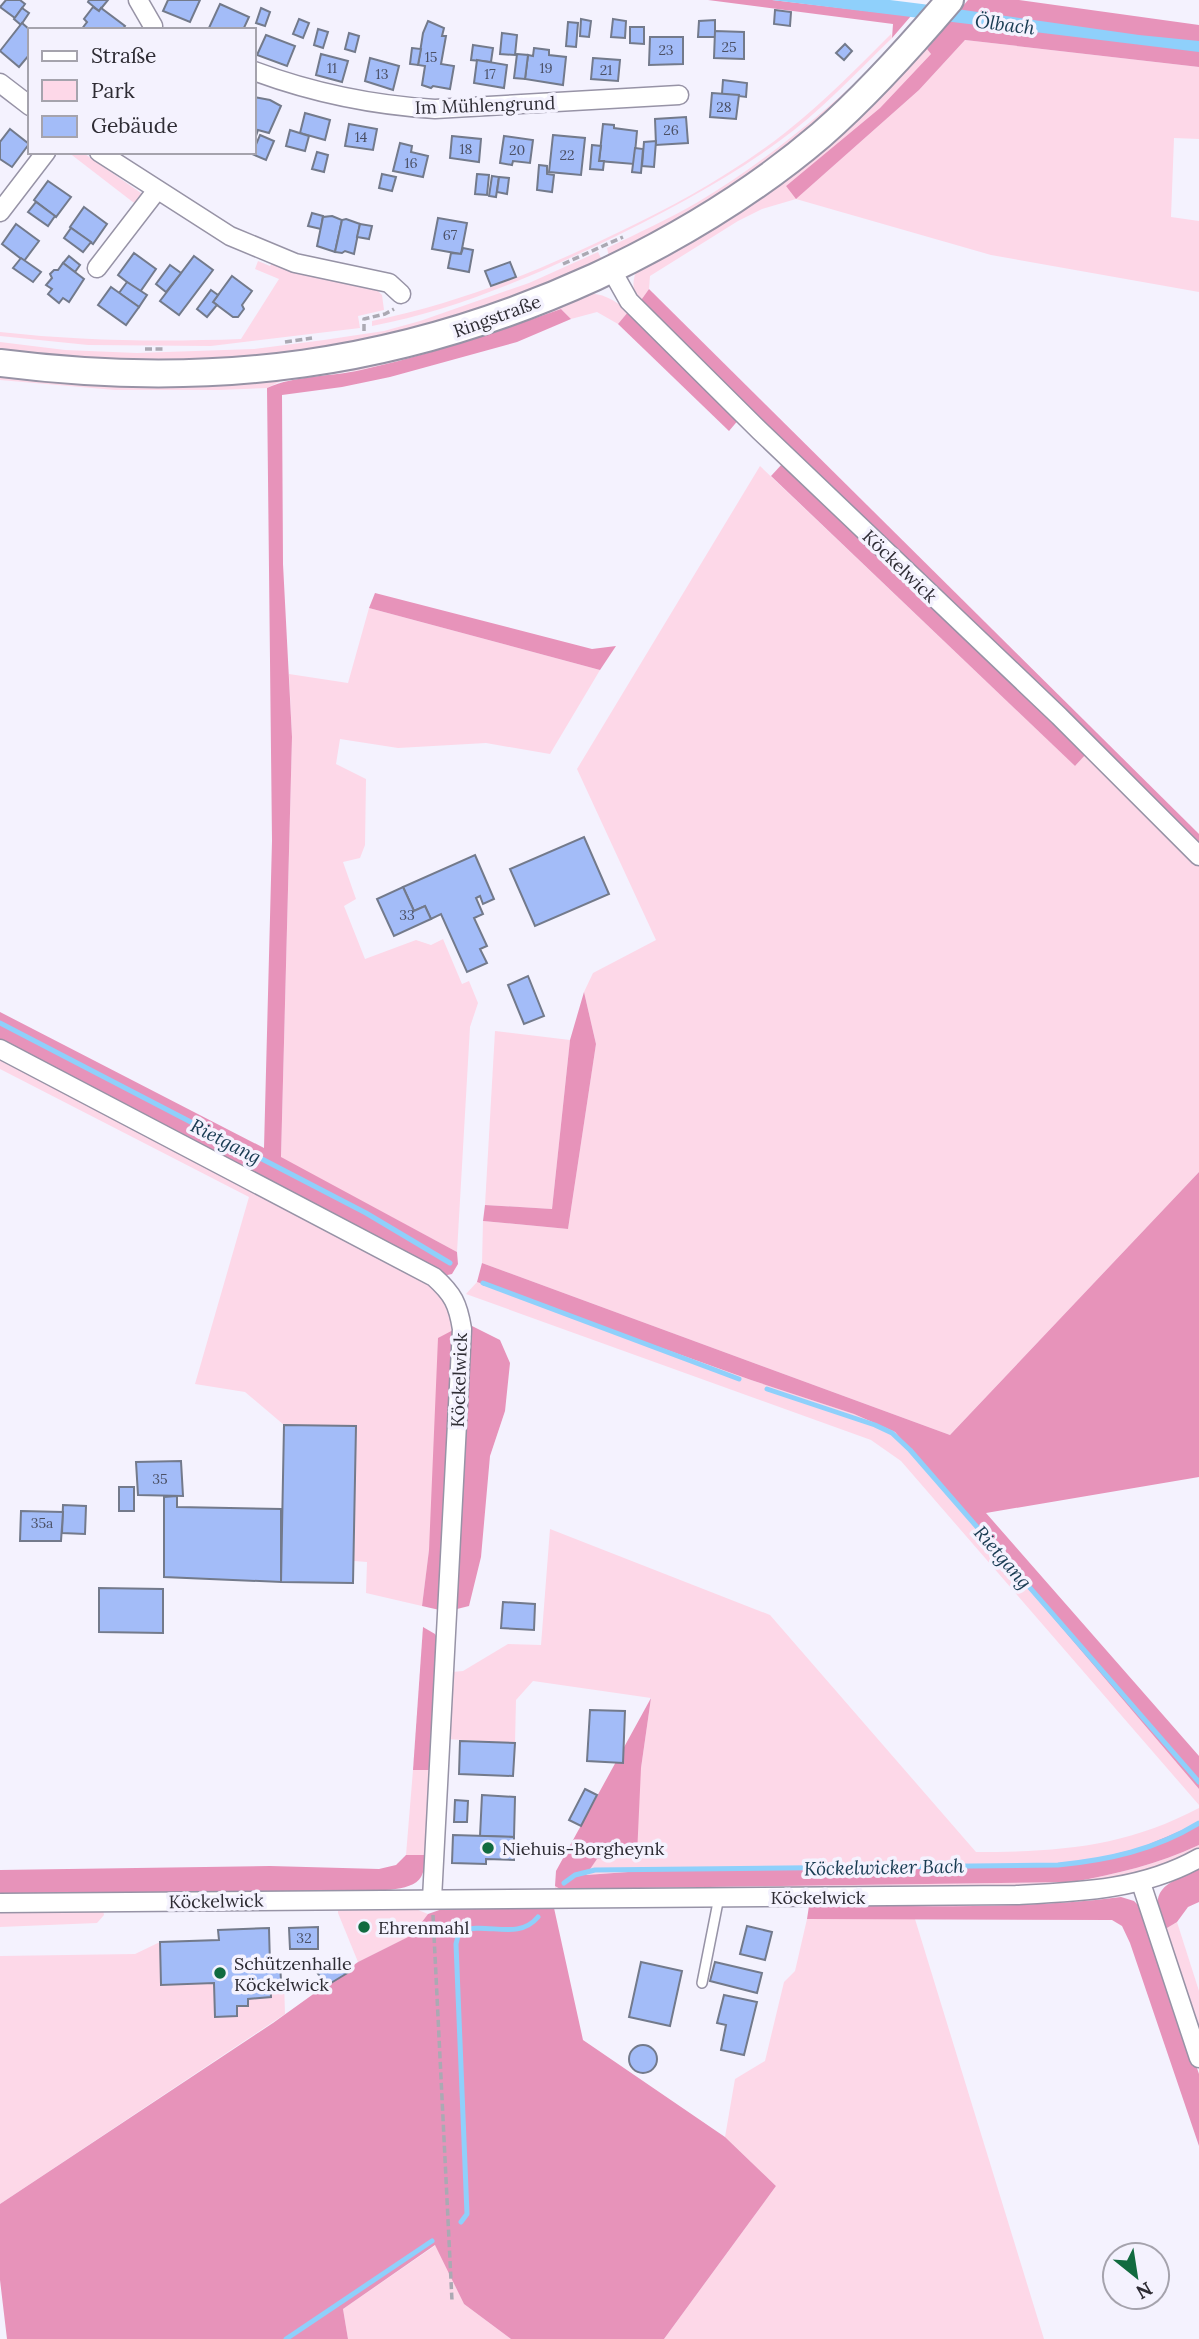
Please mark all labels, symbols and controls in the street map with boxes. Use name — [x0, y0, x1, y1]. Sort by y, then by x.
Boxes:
water label: Ölbach — [974, 8, 1036, 40]
legend — [28, 28, 256, 154]
house number: 25 — [721, 38, 737, 56]
house number: 23 — [658, 41, 674, 59]
text: Straße — [91, 42, 156, 69]
house number: 15 — [425, 48, 437, 66]
house number: 11 — [327, 59, 337, 77]
house number: 19 — [539, 59, 553, 77]
house number: 21 — [600, 61, 612, 79]
house number: 13 — [376, 65, 389, 83]
house number: 17 — [484, 65, 496, 83]
text: Park — [91, 77, 135, 104]
street label: Im Mühlengrund — [414, 91, 556, 119]
house number: 28 — [716, 98, 732, 116]
text: Gebäude — [91, 112, 178, 139]
house number: 26 — [663, 121, 679, 139]
house number: 14 — [355, 128, 368, 146]
house number: 18 — [460, 140, 473, 158]
house number: 20 — [509, 141, 525, 159]
house number: 22 — [559, 146, 575, 164]
house number: 16 — [404, 154, 418, 172]
house number: 67 — [443, 226, 458, 244]
street label: Ringstraße — [450, 289, 544, 342]
street label: Köckelwick — [858, 525, 942, 607]
house number: 33 — [399, 906, 415, 924]
water label: Rietgang — [187, 1113, 265, 1169]
street label: Köckelwick — [446, 1332, 472, 1428]
house number: 35 — [152, 1470, 168, 1488]
house number: 35a — [31, 1514, 53, 1532]
water label: Rietgang — [969, 1521, 1037, 1593]
place label: Niehuis-Borgheynk — [502, 1837, 665, 1860]
marker: Niehuis-Borgheynk — [480, 1840, 496, 1856]
water label: Köckelwicker Bach — [804, 1854, 964, 1880]
street label: Köckelwick — [771, 1886, 866, 1909]
street label: Köckelwick — [168, 1889, 264, 1913]
place label: Ehrenmahl — [378, 1916, 469, 1939]
marker: Ehrenmahl — [356, 1919, 372, 1935]
house number: 32 — [296, 1929, 312, 1947]
place label: Schützenhalle Köckelwick — [234, 1952, 352, 1996]
marker: Schützenhalle Köckelwick — [212, 1965, 228, 1981]
north arrow — [1101, 2241, 1171, 2311]
text: N — [1132, 2277, 1157, 2305]

